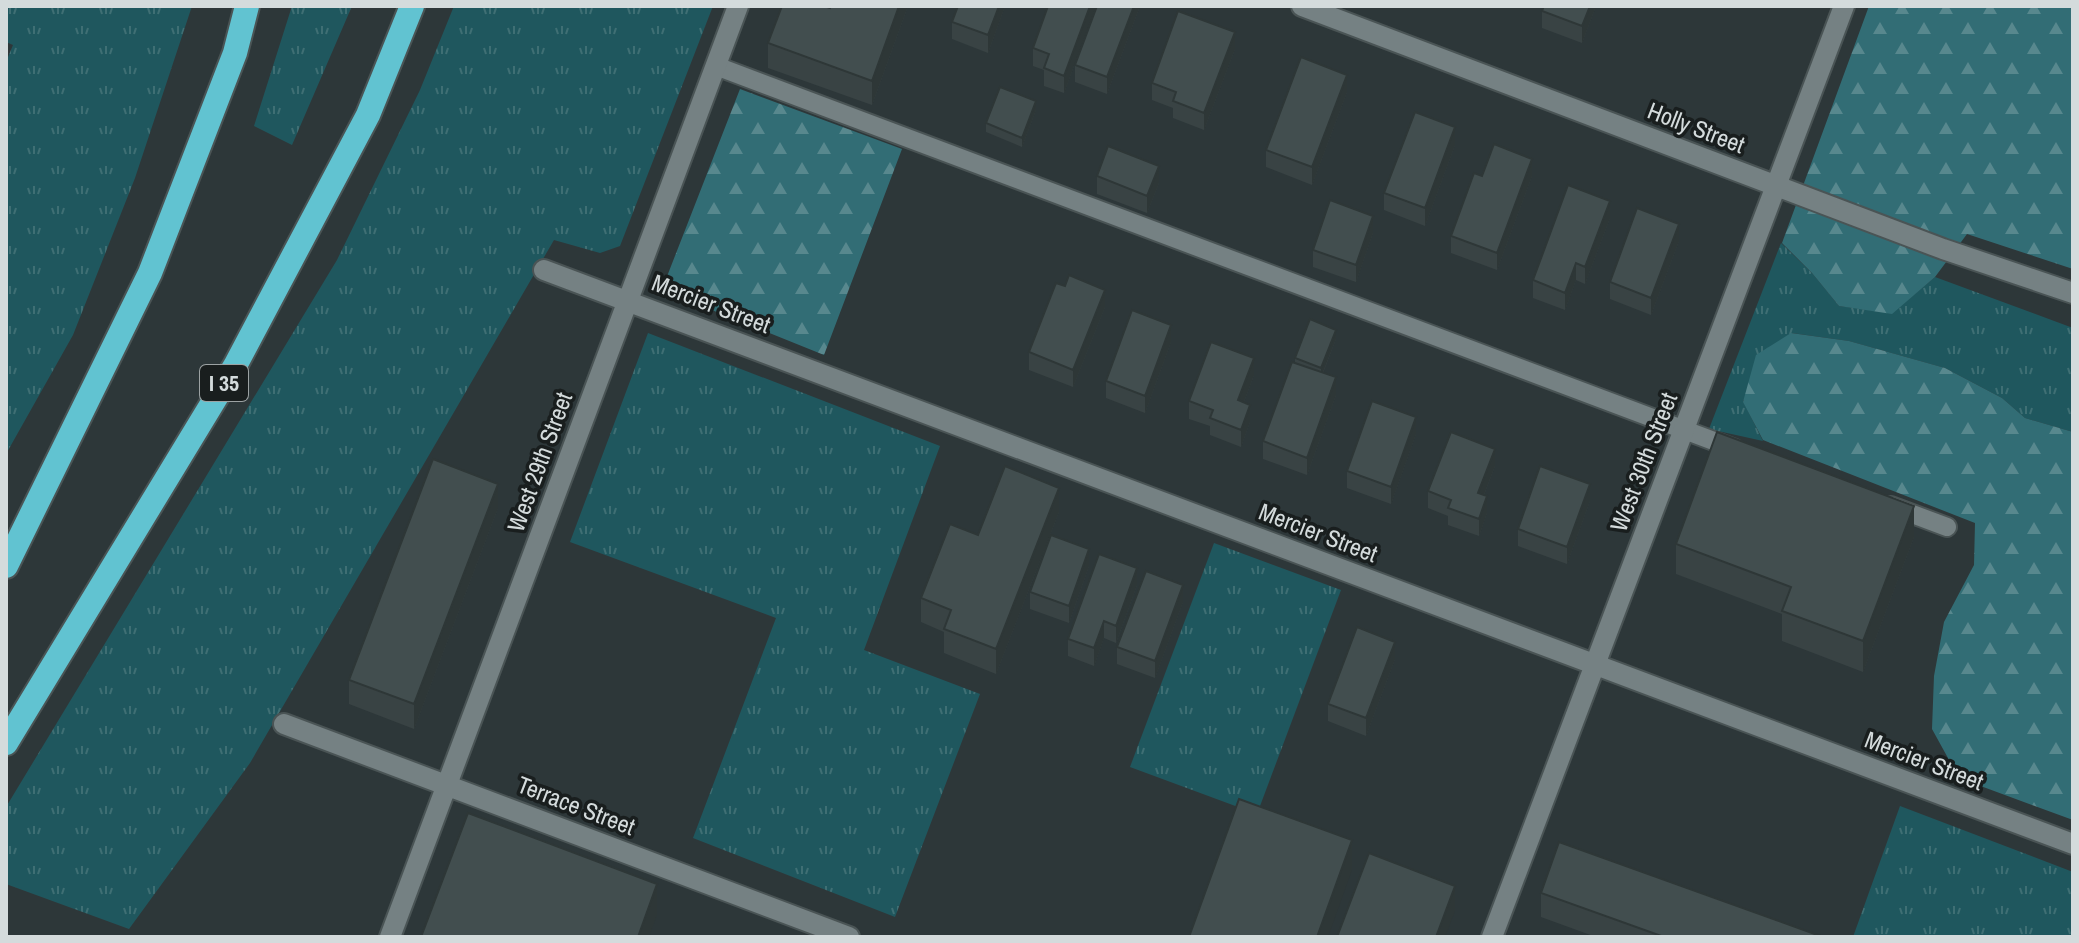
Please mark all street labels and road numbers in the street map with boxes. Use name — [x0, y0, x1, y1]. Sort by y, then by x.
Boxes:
street label: Holly Street — [1643, 94, 1750, 160]
street label: Mercier Street — [647, 266, 776, 341]
road number: I 35 — [200, 365, 248, 401]
street label: West 29th Street — [499, 387, 579, 536]
street label: West 30th Street — [1602, 387, 1684, 536]
street label: Mercier Street — [1254, 495, 1383, 570]
street label: Mercier Street — [1860, 723, 1989, 798]
street label: Terrace Street — [513, 768, 640, 842]

